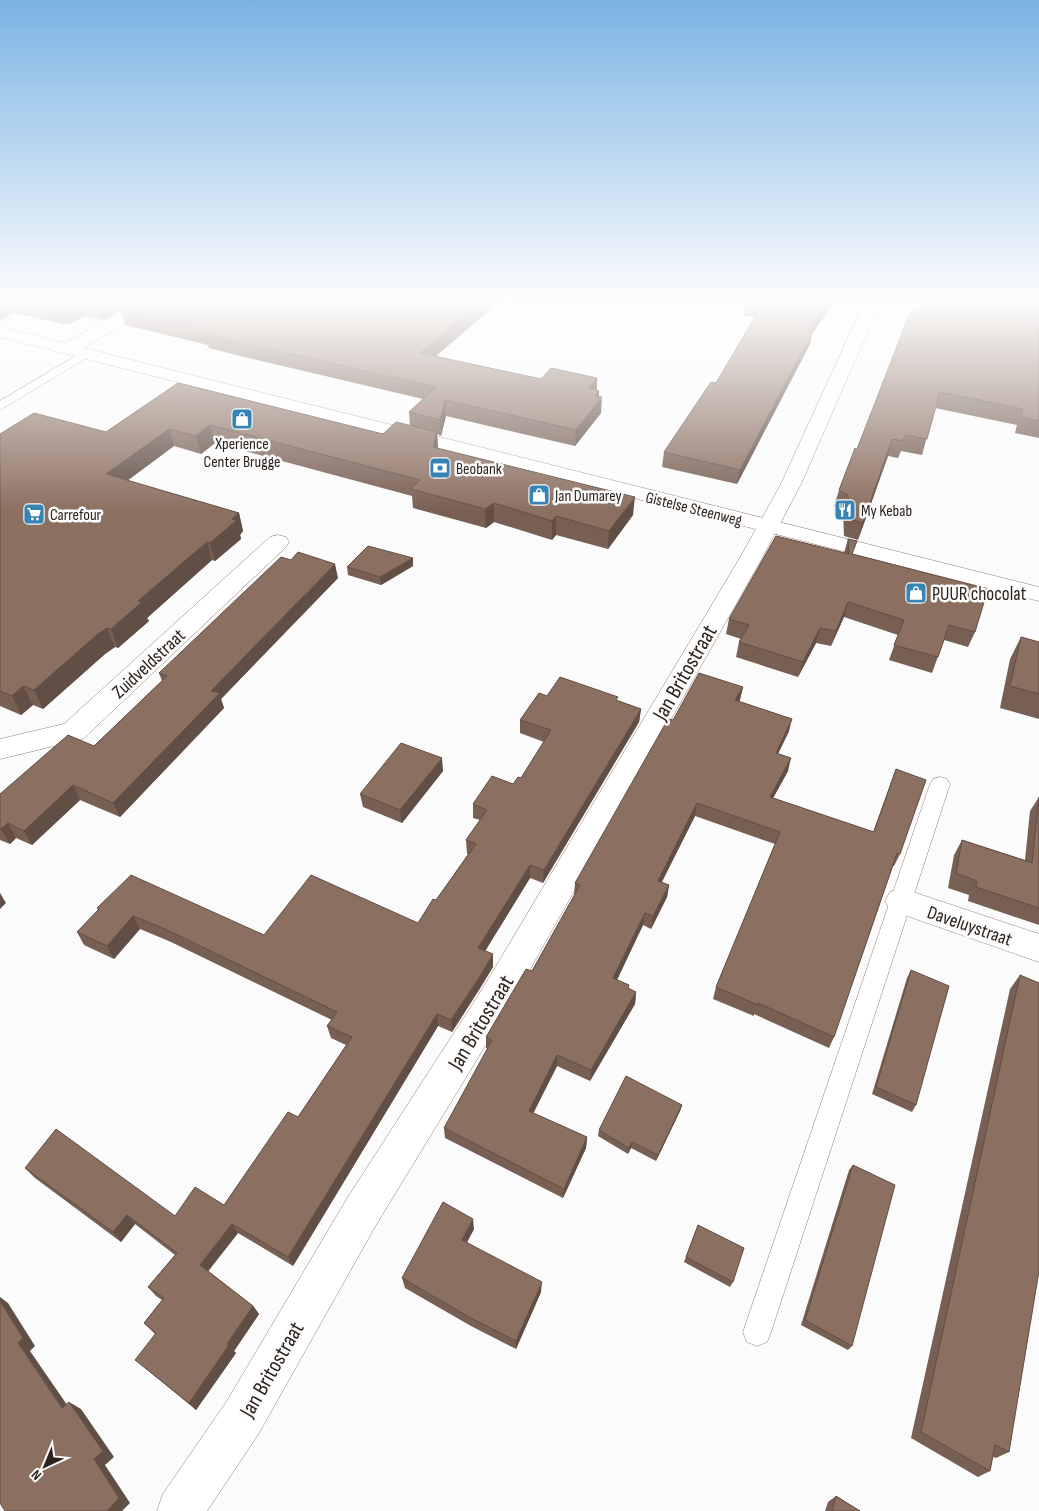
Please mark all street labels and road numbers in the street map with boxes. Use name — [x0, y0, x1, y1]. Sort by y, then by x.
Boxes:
street label: Gistelse Steenweg — [643, 488, 744, 531]
street label: Jan Britostraat — [647, 620, 724, 726]
street label: Zuidveldstraat — [108, 624, 190, 704]
street label: Daveluystraat — [924, 901, 1015, 952]
street label: Jan Britostraat — [442, 970, 520, 1076]
street label: Jan Britostraat — [234, 1317, 311, 1423]

